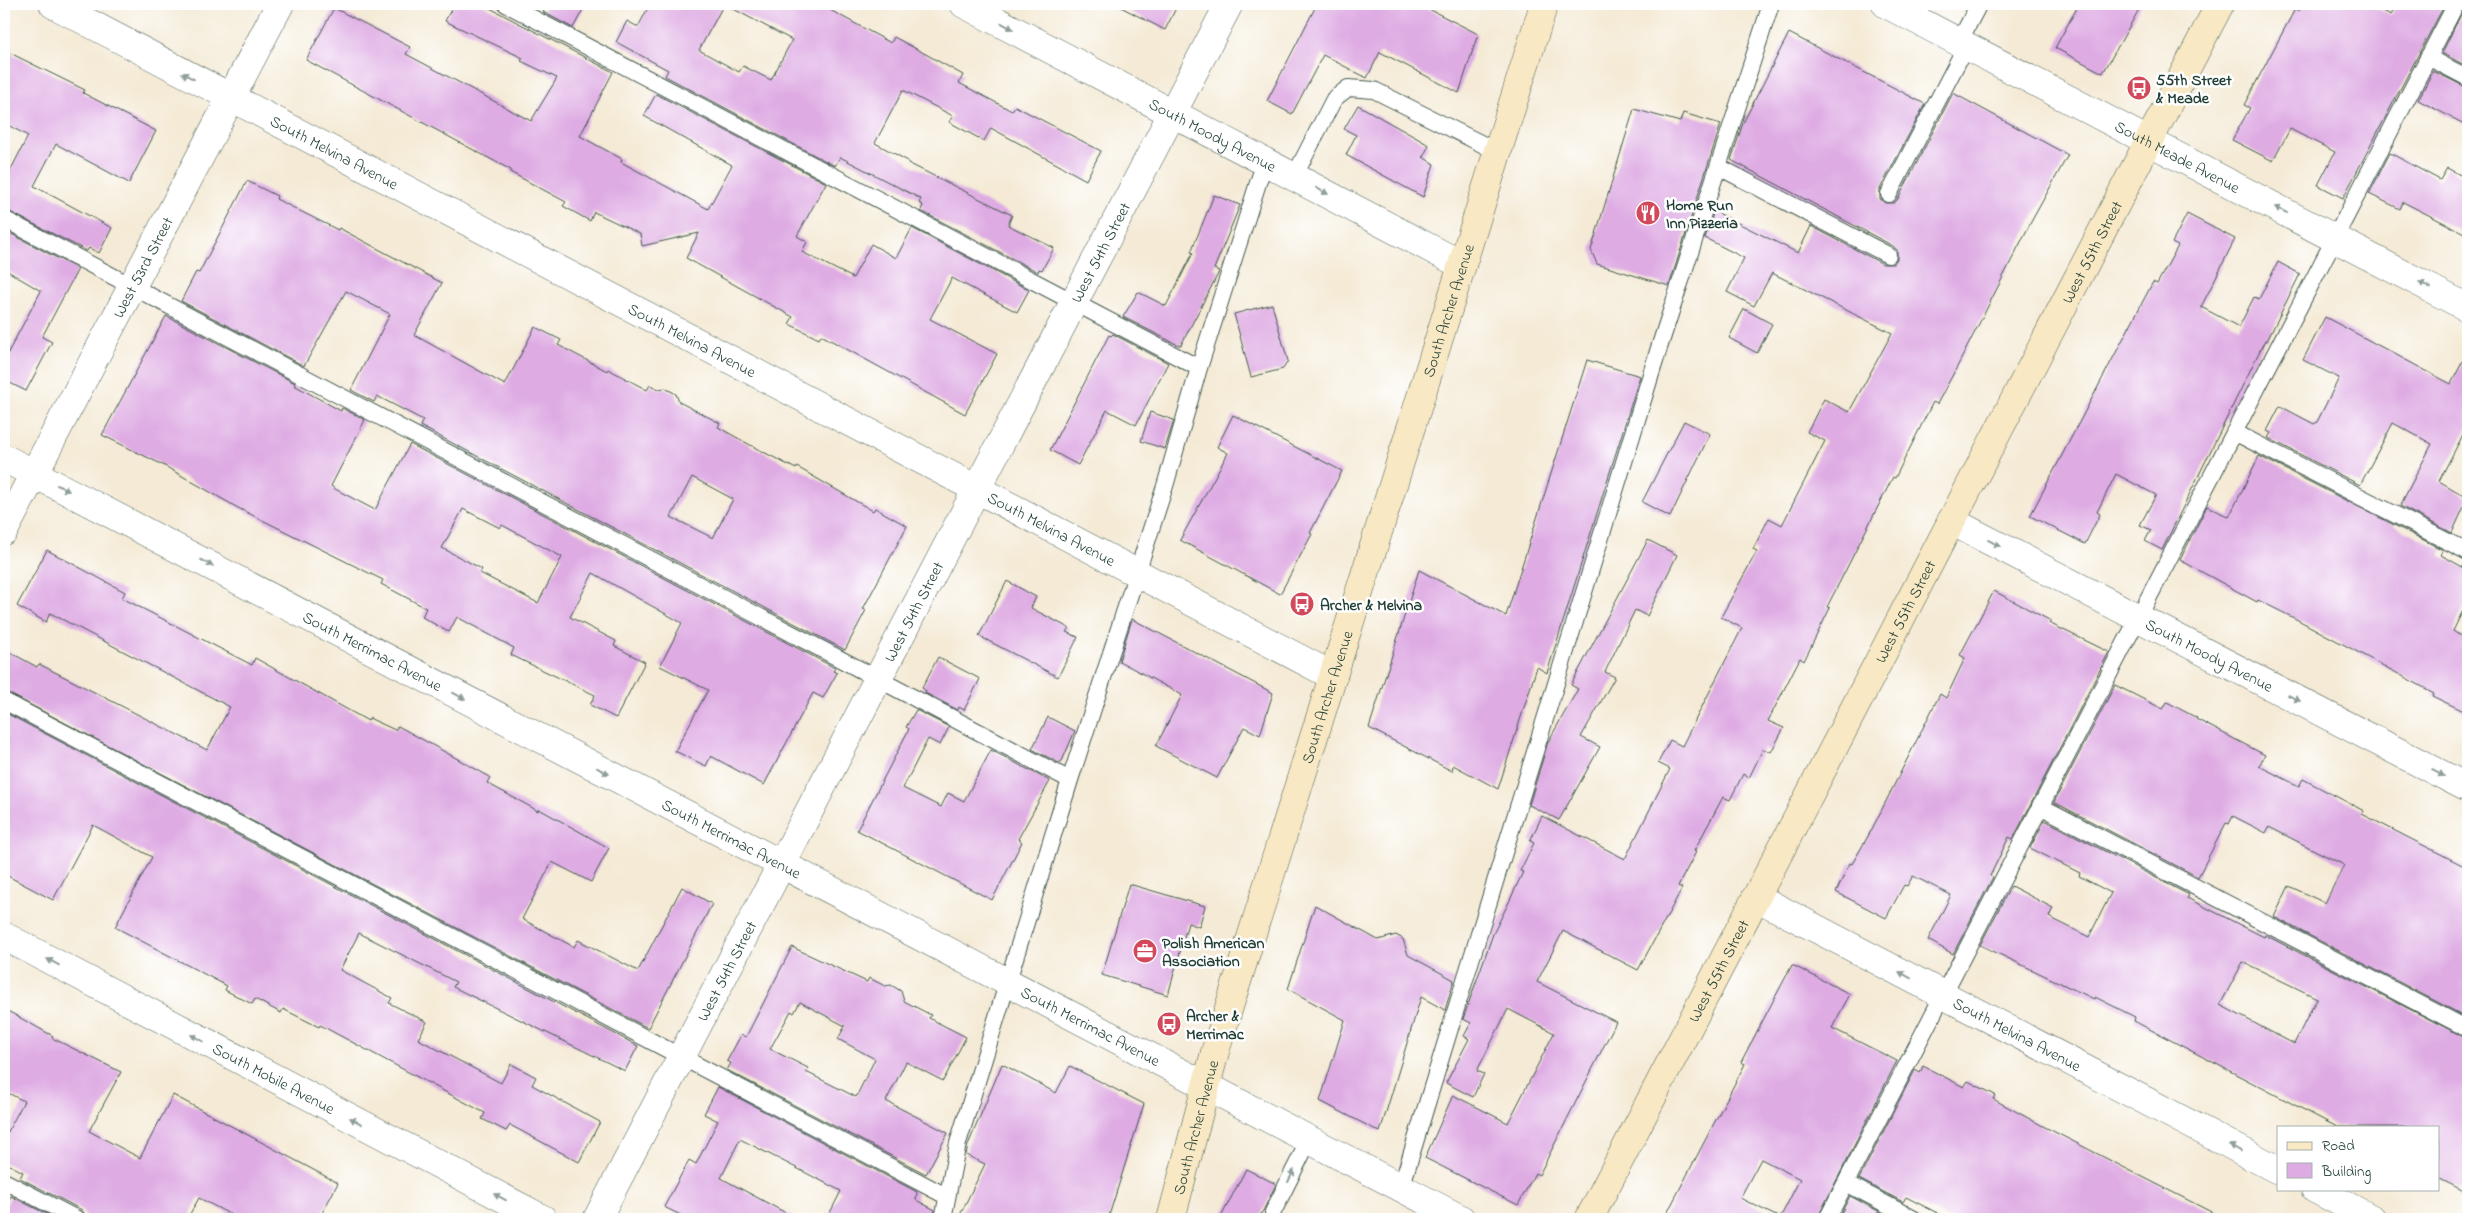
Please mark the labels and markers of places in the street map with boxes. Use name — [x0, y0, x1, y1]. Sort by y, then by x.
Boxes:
place label: 55th Street & Meade — [2155, 69, 2232, 111]
bus stop icon: 55th Street & Meade — [2126, 75, 2152, 101]
place label: Home Run Inn Pizzeria — [1666, 194, 1738, 236]
restaurant icon: Home Run Inn Pizzeria — [1635, 200, 1661, 226]
bus stop icon: Archer & Melvina — [1289, 591, 1315, 617]
place label: Archer & Melvina — [1320, 594, 1422, 618]
place label: Polish American Association — [1162, 932, 1264, 974]
office icon: Polish American Association — [1132, 938, 1158, 964]
place label: Archer & Merrimac — [1186, 1005, 1245, 1047]
bus stop icon: Archer & Merrimac — [1156, 1011, 1182, 1037]

